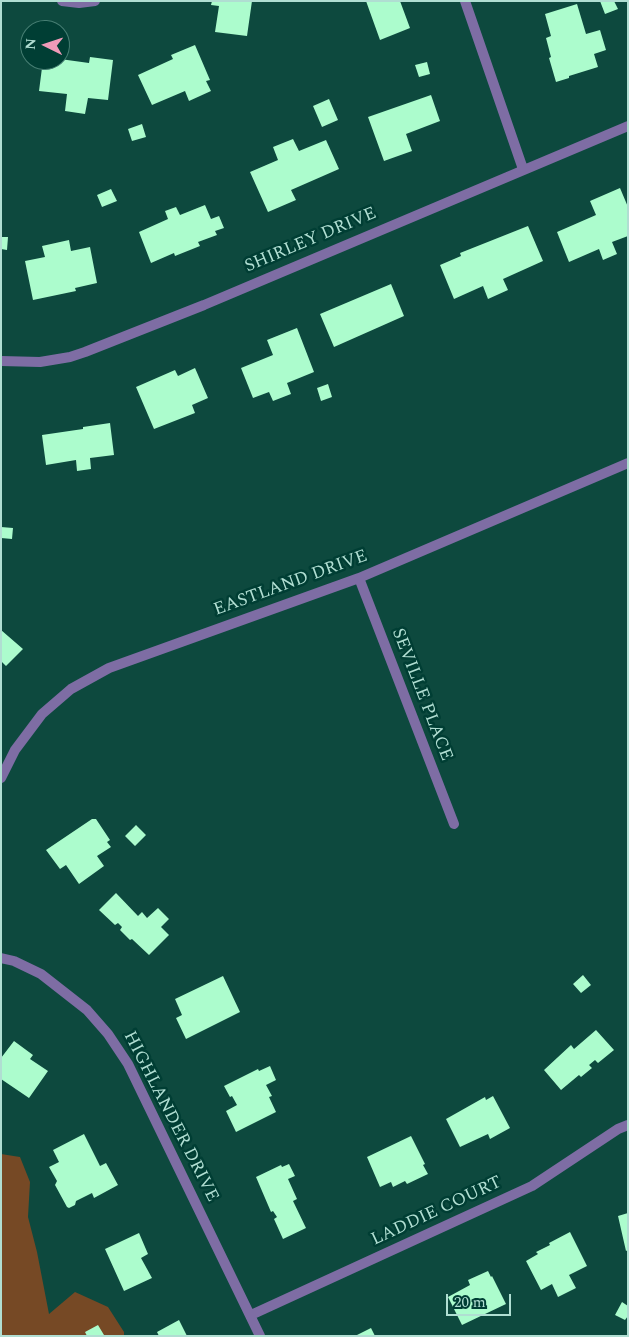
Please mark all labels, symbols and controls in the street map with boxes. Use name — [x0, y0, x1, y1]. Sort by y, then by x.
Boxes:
north arrow — [20, 20, 70, 70]
text: N — [20, 38, 41, 50]
street label: SHIRLEY DRIVE — [242, 203, 380, 279]
street label: EASTLAND DRIVE — [211, 546, 371, 622]
street label: SEVILLE PLACE — [386, 626, 456, 764]
street label: HIGHLANDER DRIVE — [118, 1028, 222, 1206]
street label: LADDIE COURT — [368, 1172, 506, 1252]
scale bar — [449, 1284, 514, 1316]
text: 20 m — [454, 1291, 486, 1314]

